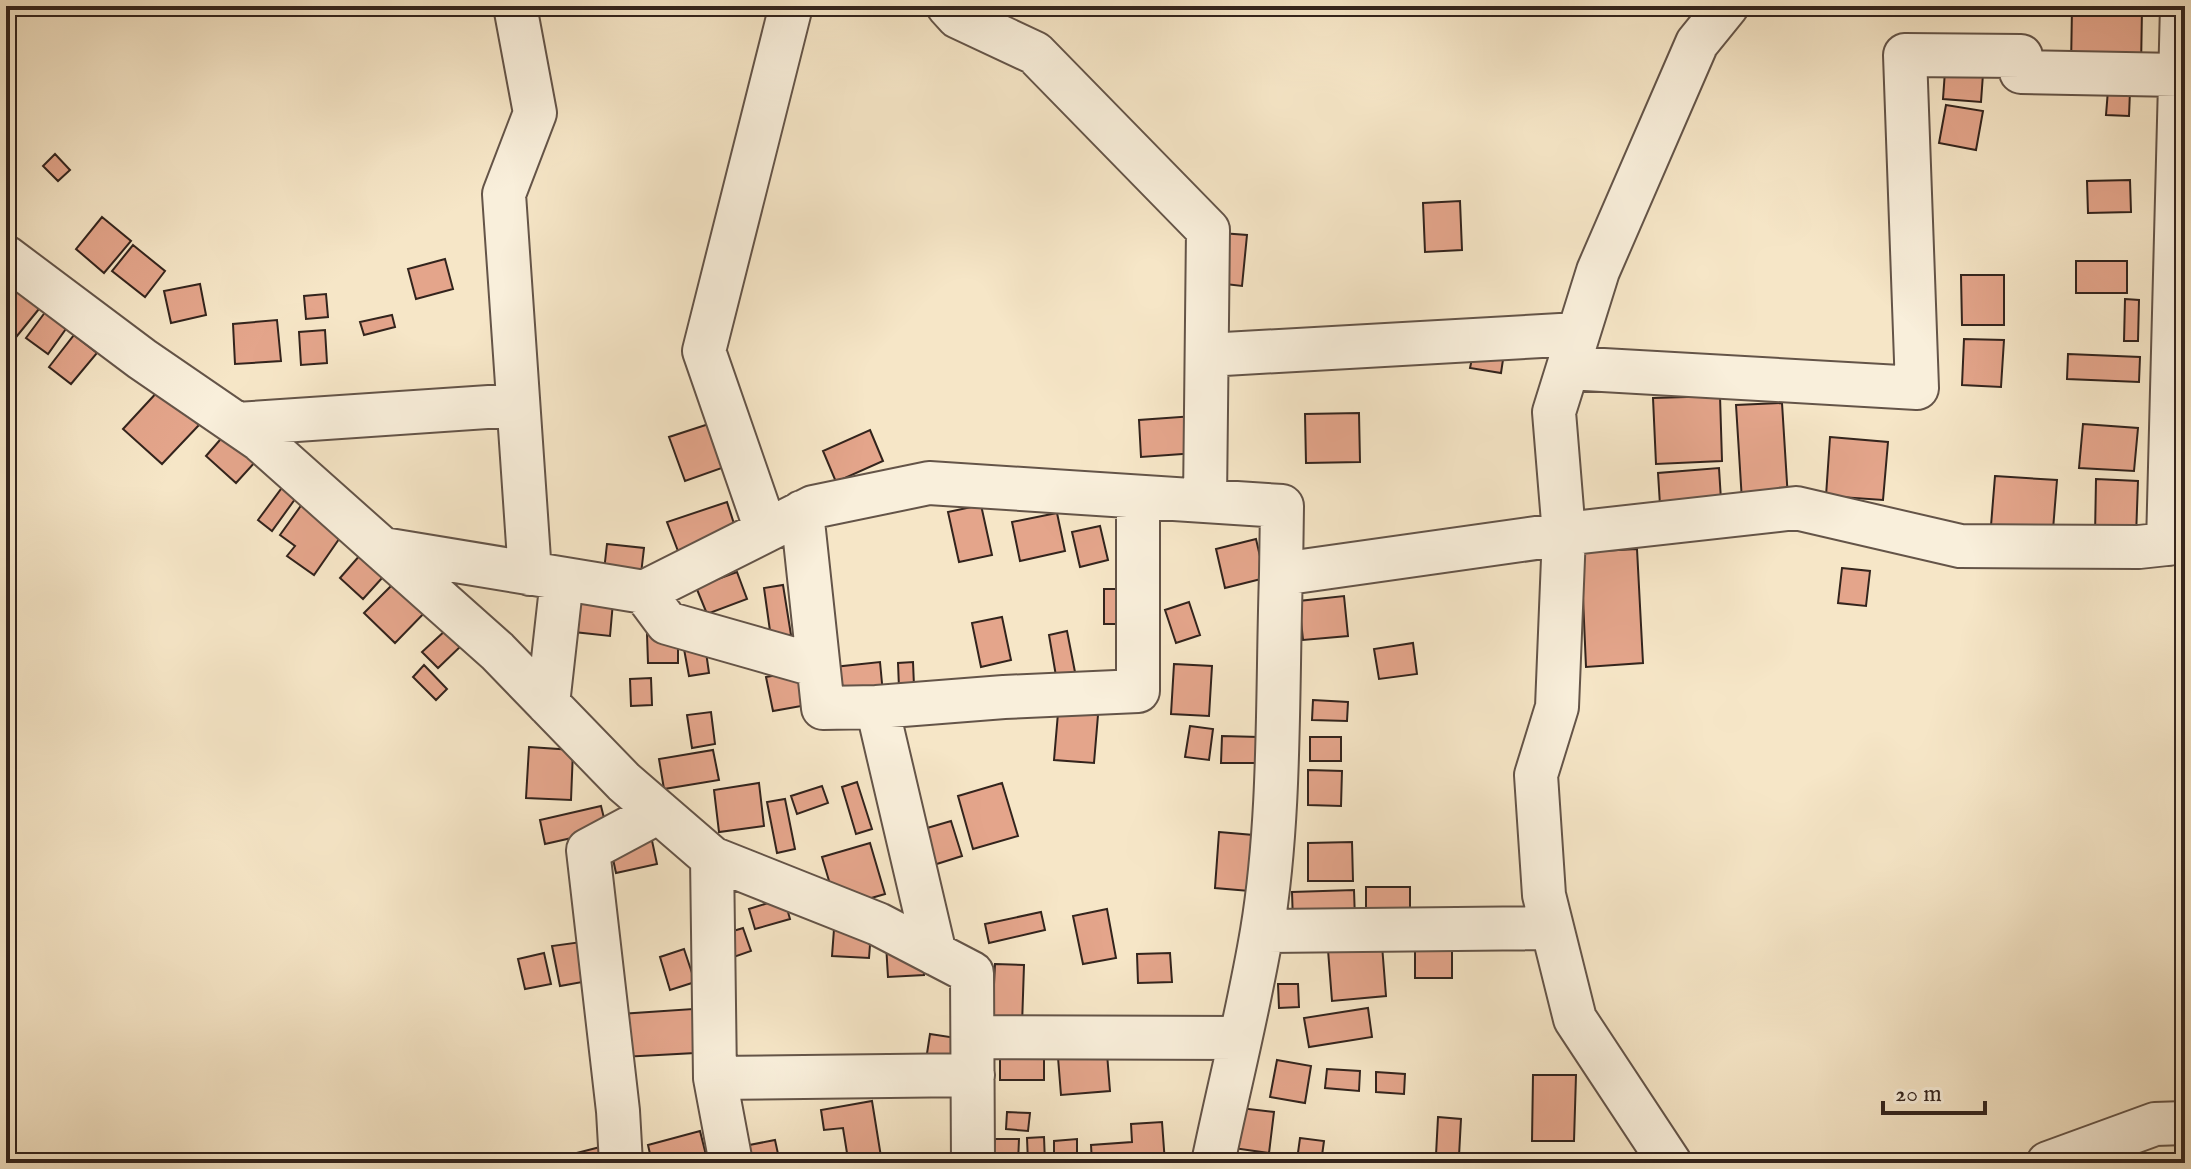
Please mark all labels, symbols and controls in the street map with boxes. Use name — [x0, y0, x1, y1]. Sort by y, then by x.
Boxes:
scale bar — [1883, 1065, 1985, 1115]
text: 20 m — [1895, 1079, 1942, 1110]

